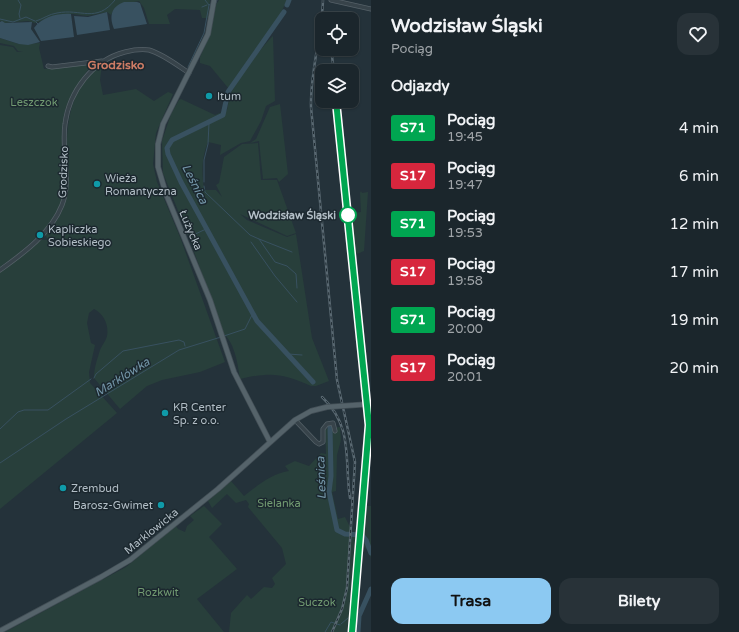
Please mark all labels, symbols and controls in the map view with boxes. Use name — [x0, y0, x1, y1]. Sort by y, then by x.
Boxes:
map controls — [315, 12, 359, 108]
button: locate — [315, 12, 359, 56]
button: heart — [677, 13, 719, 55]
text: Wodzisław Śląski — [391, 15, 543, 37]
text: Pociąg — [391, 41, 433, 57]
district label: Grodzisko — [88, 58, 144, 72]
button: layers — [315, 64, 359, 108]
text: Odjazdy — [391, 77, 450, 95]
place label: Itum — [217, 90, 241, 103]
marker: Itum — [204, 91, 214, 101]
park label: Leszczok — [10, 96, 58, 109]
text: Pociąg — [447, 111, 496, 129]
text: S71 — [400, 119, 426, 136]
text: 4 min — [679, 119, 719, 137]
text: 19:45 — [447, 129, 483, 145]
street label: Grodzisko — [56, 145, 71, 198]
text: Pociąg — [447, 159, 496, 177]
water label: Leśnica — [179, 162, 211, 207]
text: S17 — [400, 167, 426, 184]
text: 6 min — [679, 167, 719, 185]
place label: Wieża Romantyczna — [105, 172, 177, 198]
text: 19:47 — [447, 177, 483, 193]
marker: Wieża Romantyczna — [92, 179, 102, 189]
marker: Wodzisław Śląski — [339, 206, 357, 224]
text: Pociąg — [447, 207, 496, 225]
street label: Łużycka — [176, 208, 205, 252]
place label: Wodzisław Śląski — [248, 208, 336, 222]
text: S71 — [400, 215, 426, 232]
text: 12 min — [670, 215, 719, 233]
place label: Kapliczka Sobieskiego — [48, 223, 112, 249]
text: 19:53 — [447, 225, 483, 241]
marker: Kapliczka Sobieskiego — [35, 230, 45, 240]
text: Pociąg — [447, 255, 496, 273]
text: S17 — [400, 263, 426, 280]
text: 17 min — [670, 263, 719, 281]
text: 19:58 — [447, 273, 483, 289]
text: Pociąg — [447, 303, 496, 321]
text: S71 — [400, 311, 426, 328]
text: 19 min — [670, 311, 719, 329]
text: 20:00 — [447, 321, 483, 337]
text: Pociąg — [447, 351, 496, 369]
water label: Marklówka — [92, 354, 152, 399]
text: S17 — [400, 359, 426, 376]
text: 20 min — [670, 359, 719, 377]
text: 20:01 — [447, 369, 483, 385]
place label: KR Center Sp. z o.o. — [173, 401, 227, 427]
marker: KR Center Sp. z o.o. — [160, 408, 170, 418]
water label: Leśnica — [313, 456, 329, 500]
place label: Zrembud — [71, 482, 119, 495]
marker: Zrembud — [58, 483, 68, 493]
park label: Sielanka — [257, 497, 301, 510]
place label: Barosz-Gwimet — [73, 499, 153, 512]
marker: Barosz-Gwimet — [156, 500, 166, 510]
street label: Marklowicka — [122, 506, 181, 557]
button: Trasa — [391, 578, 551, 624]
button: Bilety — [559, 578, 719, 624]
park label: Rozkwit — [137, 586, 179, 599]
park label: Suczok — [298, 596, 336, 609]

